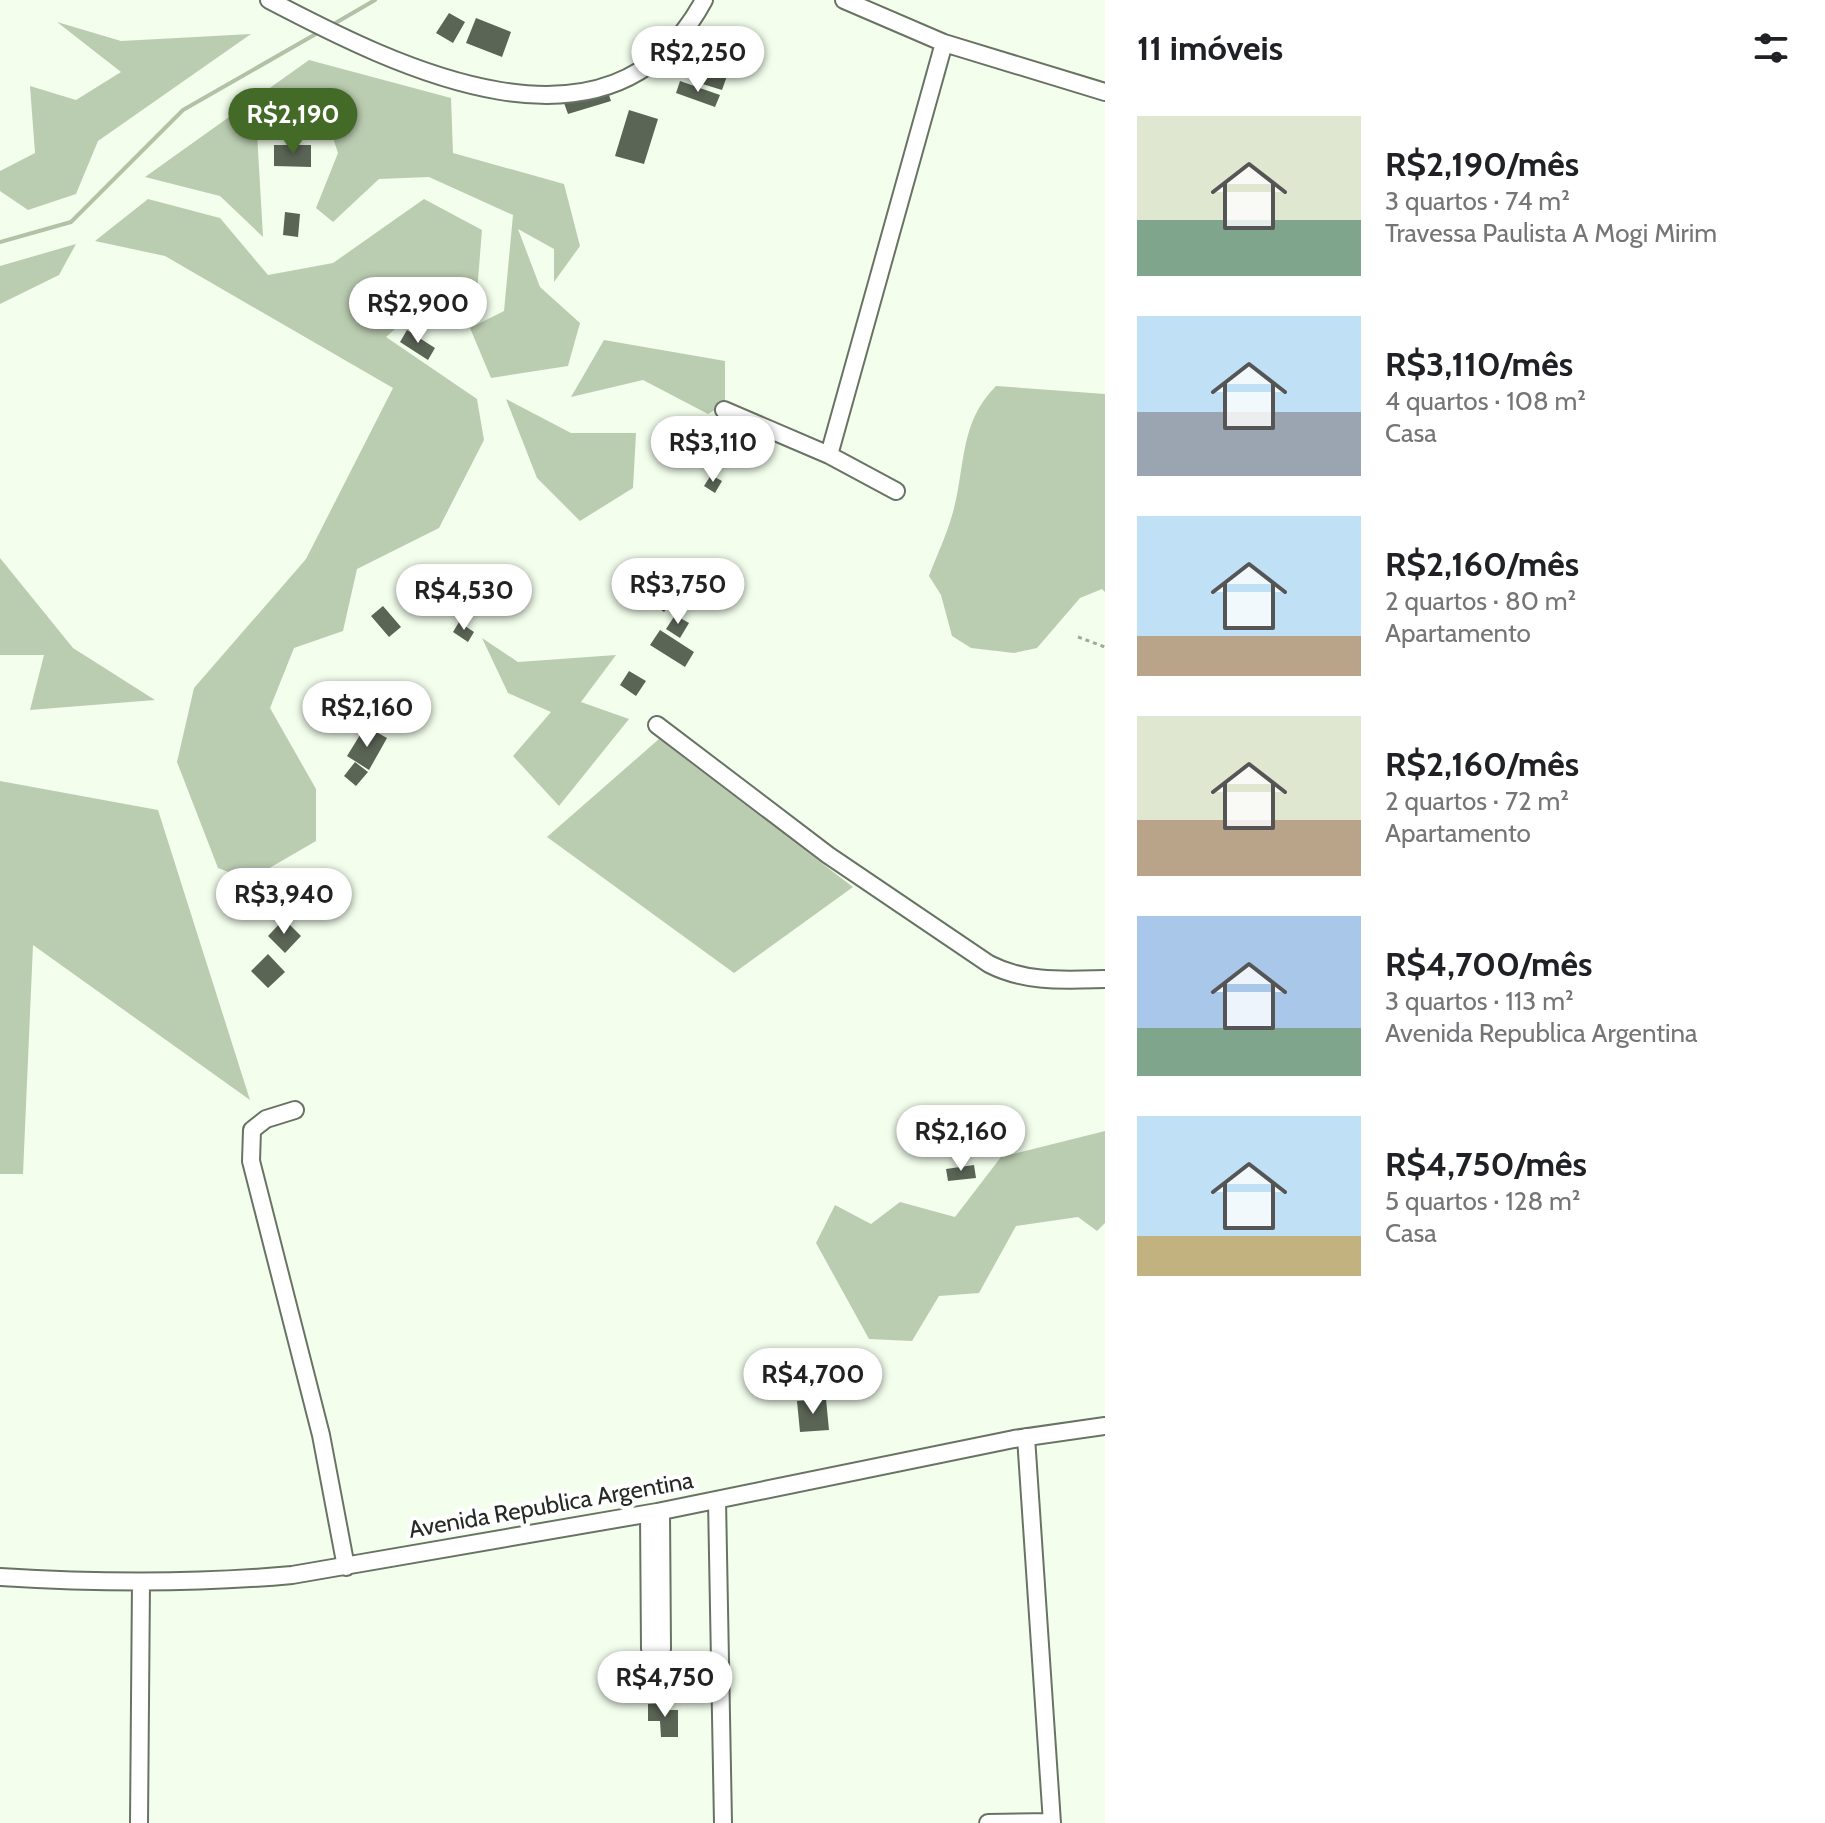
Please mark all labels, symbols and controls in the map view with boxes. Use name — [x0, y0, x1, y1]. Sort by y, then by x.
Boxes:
pin: R$2,250 — [624, 26, 772, 94]
icon: filters — [1749, 26, 1793, 70]
text: 11 imóveis — [1137, 27, 1283, 69]
text: R$2,250 — [649, 36, 747, 68]
pin: R$2,190 — [219, 88, 367, 156]
text: R$2,190 — [246, 98, 340, 130]
text: R$2,190/mês — [1385, 143, 1579, 185]
icon: home — [1201, 148, 1297, 244]
text: 3 quartos · 74 m² — [1385, 185, 1570, 217]
text: Travessa Paulista A Mogi Mirim — [1385, 217, 1717, 249]
pin: R$2,900 — [344, 277, 492, 345]
text: R$2,900 — [367, 287, 469, 319]
text: R$3,110/mês — [1385, 343, 1573, 385]
icon: home — [1201, 348, 1297, 444]
text: 4 quartos · 108 m² — [1385, 385, 1586, 417]
pin: R$3,110 — [639, 416, 787, 484]
text: Casa — [1385, 417, 1437, 449]
text: R$3,110 — [669, 426, 757, 458]
text: R$2,160/mês — [1385, 543, 1579, 585]
icon: home — [1201, 548, 1297, 644]
pin: R$3,750 — [604, 558, 752, 626]
pin: R$4,530 — [390, 564, 538, 632]
text: R$3,750 — [630, 568, 726, 600]
text: R$4,530 — [414, 574, 514, 606]
text: 2 quartos · 80 m² — [1385, 585, 1576, 617]
text: Apartamento — [1385, 617, 1531, 649]
pin: R$2,160 — [293, 681, 441, 749]
text: R$2,160 — [320, 691, 414, 723]
text: R$2,160/mês — [1385, 743, 1579, 785]
icon: home — [1201, 748, 1297, 844]
text: 2 quartos · 72 m² — [1385, 785, 1569, 817]
text: Apartamento — [1385, 817, 1531, 849]
pin: R$3,940 — [210, 868, 358, 936]
text: R$3,940 — [234, 878, 334, 910]
text: R$4,700/mês — [1385, 943, 1592, 985]
icon: home — [1201, 948, 1297, 1044]
text: 3 quartos · 113 m² — [1385, 985, 1574, 1017]
text: Avenida Republica Argentina — [1385, 1017, 1698, 1049]
pin: R$2,160 — [887, 1105, 1035, 1173]
text: R$2,160 — [914, 1115, 1008, 1147]
text: R$4,750/mês — [1385, 1143, 1587, 1185]
icon: home — [1201, 1148, 1297, 1244]
text: 5 quartos · 128 m² — [1385, 1185, 1580, 1217]
text: Casa — [1385, 1217, 1437, 1249]
pin: R$4,700 — [739, 1348, 887, 1416]
text: R$4,700 — [761, 1358, 865, 1390]
street label: Avenida Republica Argentina — [406, 1465, 696, 1544]
pin: R$4,750 — [591, 1651, 739, 1719]
text: R$4,750 — [615, 1661, 715, 1693]

